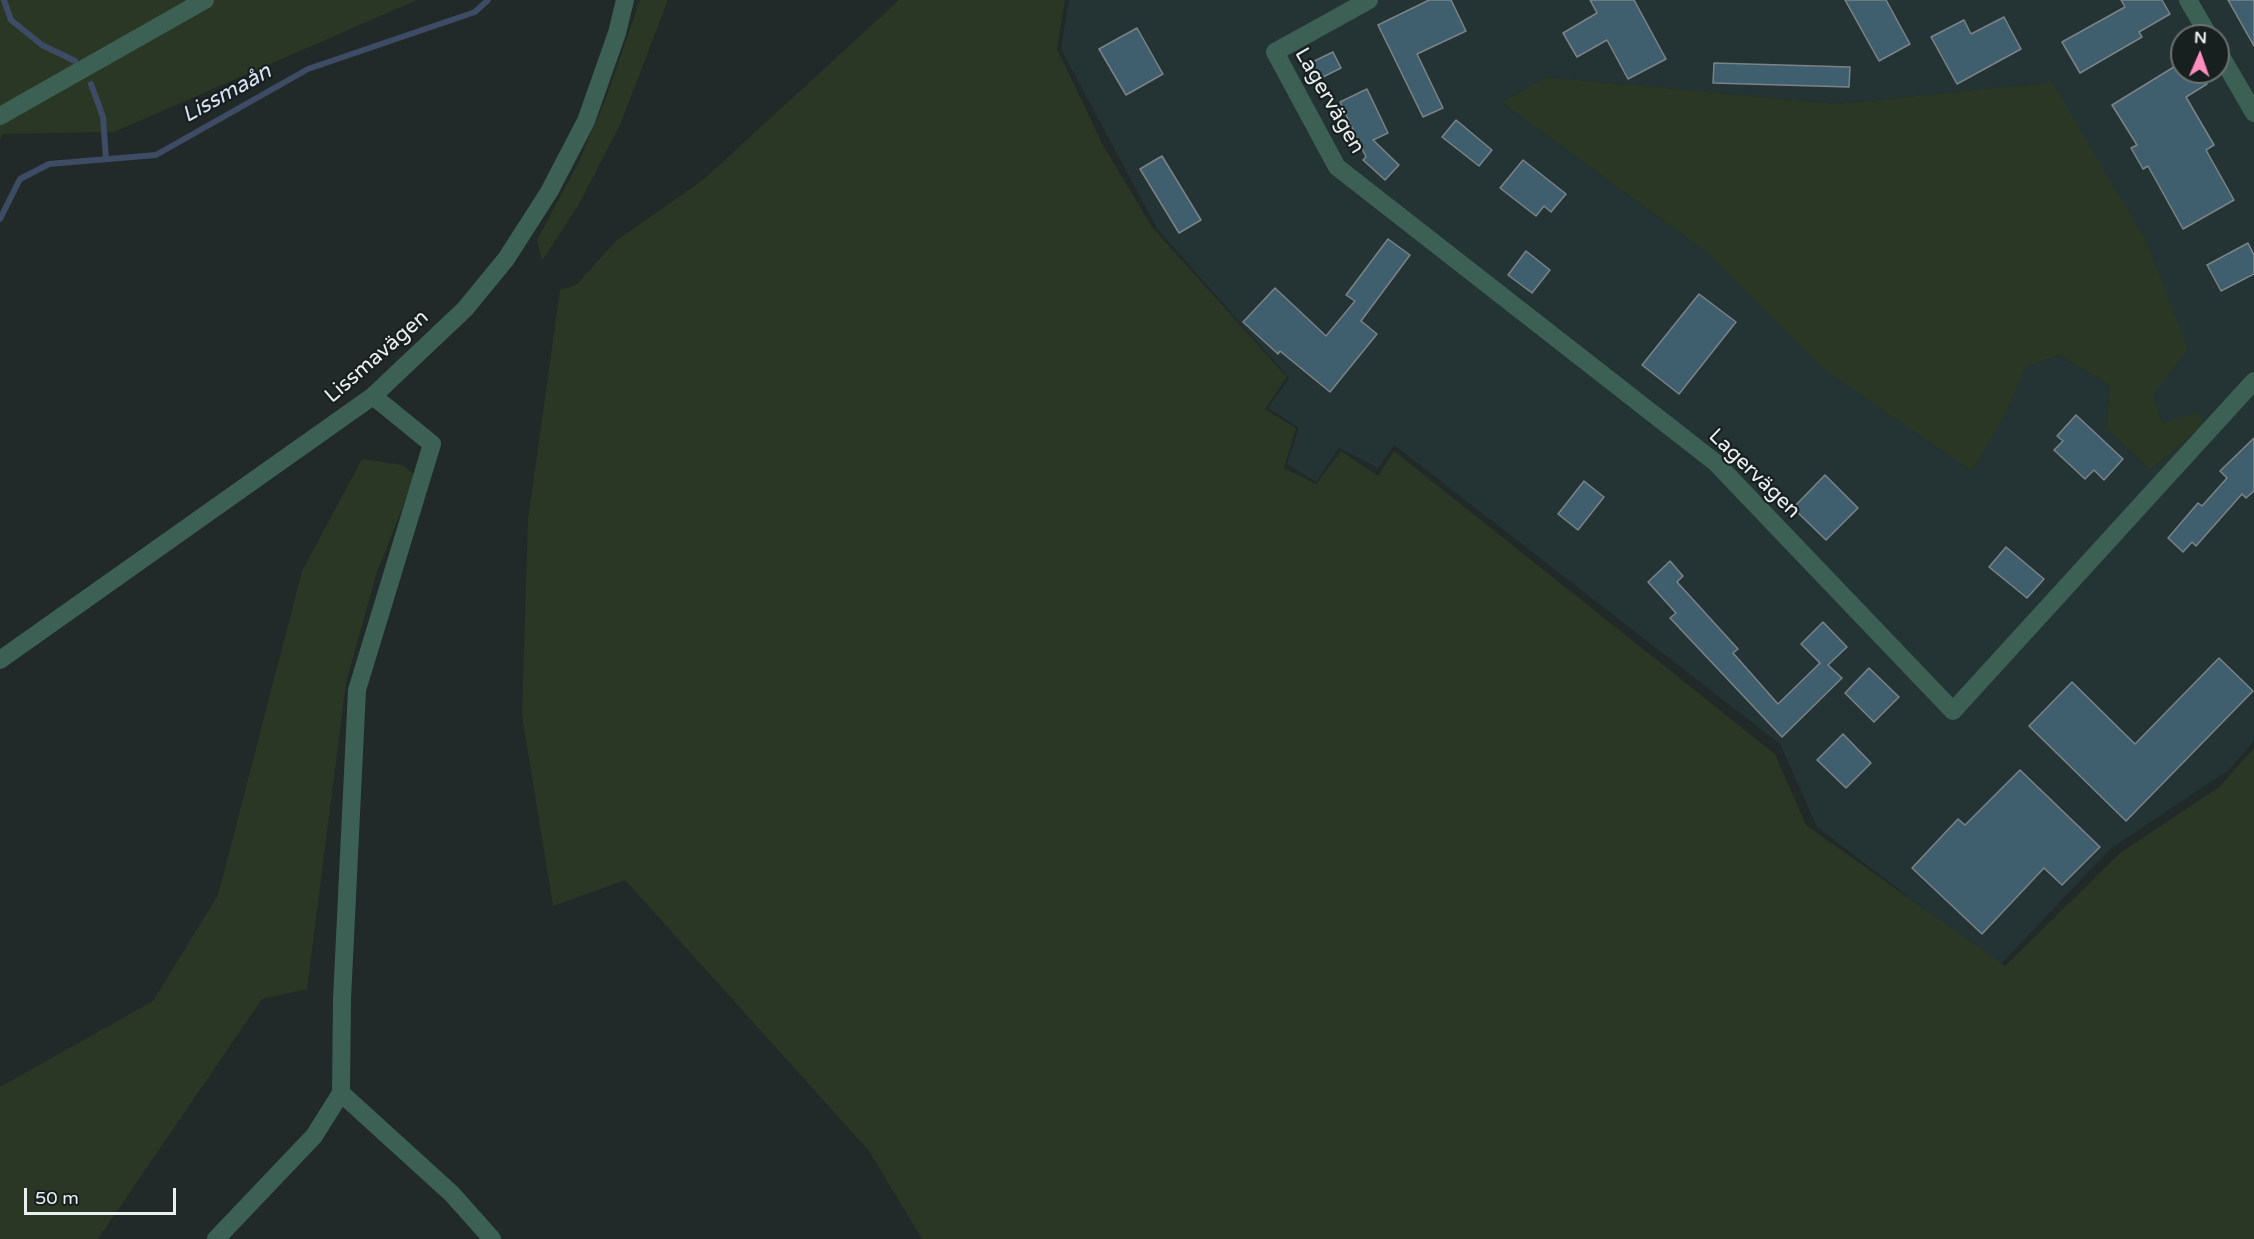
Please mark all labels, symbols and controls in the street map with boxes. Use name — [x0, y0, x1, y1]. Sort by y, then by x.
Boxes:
north arrow — [2170, 24, 2230, 84]
text: N — [2194, 28, 2207, 48]
street label: Lagervägen — [1289, 44, 1369, 158]
water label: Lissmaån — [178, 59, 276, 129]
street label: Lissmavägen — [320, 305, 434, 409]
street label: Lagervägen — [1703, 424, 1805, 524]
scale bar — [27, 1176, 178, 1214]
text: 50 m — [35, 1187, 79, 1209]

